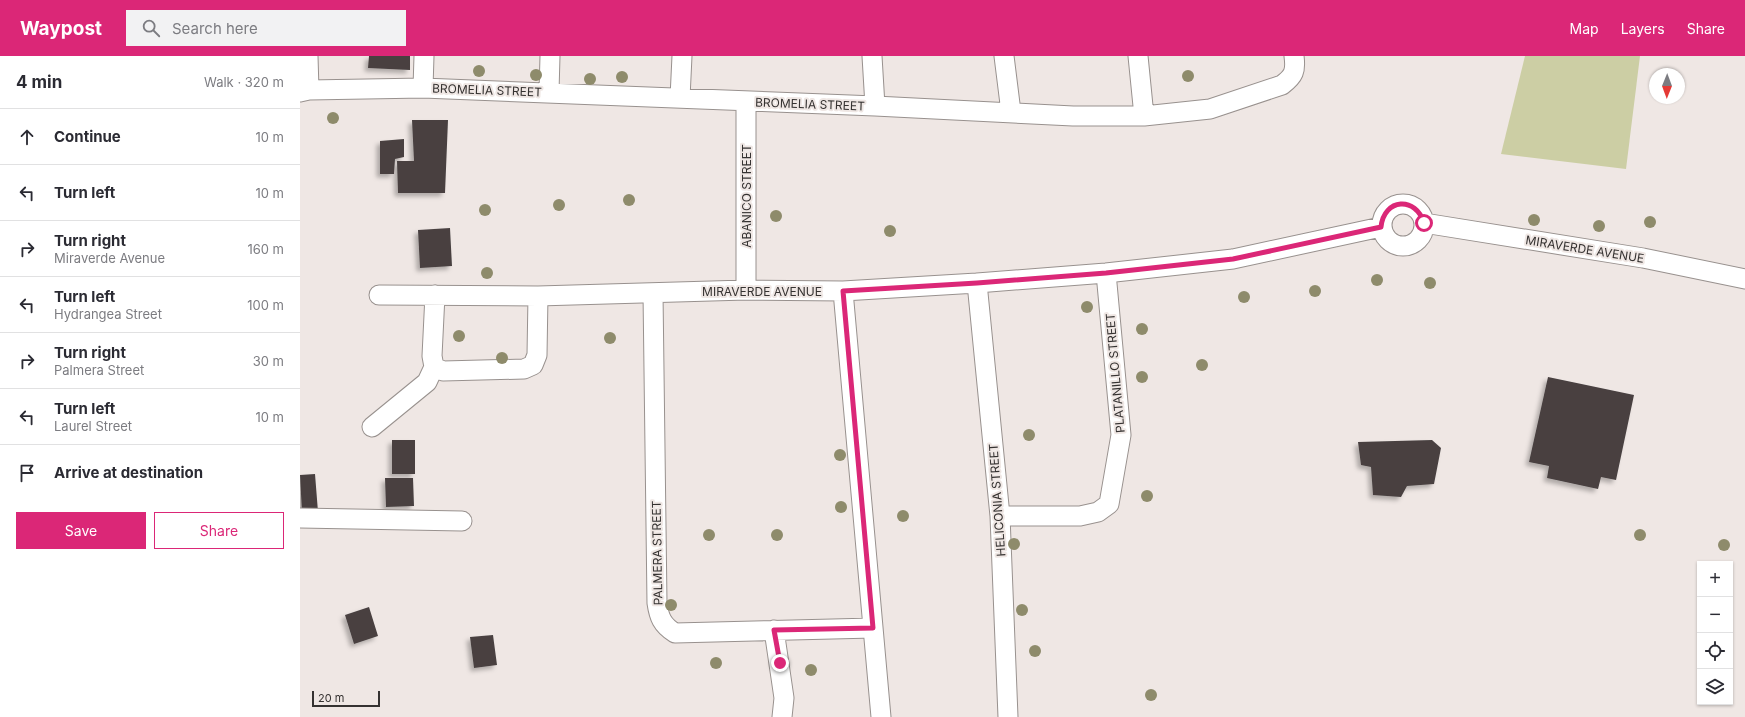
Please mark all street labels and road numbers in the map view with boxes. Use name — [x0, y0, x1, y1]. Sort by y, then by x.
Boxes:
street label: BROMELIA STREET — [432, 81, 542, 99]
street label: BROMELIA STREET — [755, 95, 865, 113]
street label: ABANICO STREET — [739, 144, 754, 248]
street label: MIRAVERDE AVENUE — [1525, 232, 1645, 266]
street label: MIRAVERDE AVENUE — [702, 284, 822, 299]
street label: PLATANILLO STREET — [1102, 312, 1128, 433]
street label: HELICONIA STREET — [986, 443, 1008, 557]
street label: PALMERA STREET — [649, 500, 665, 605]

